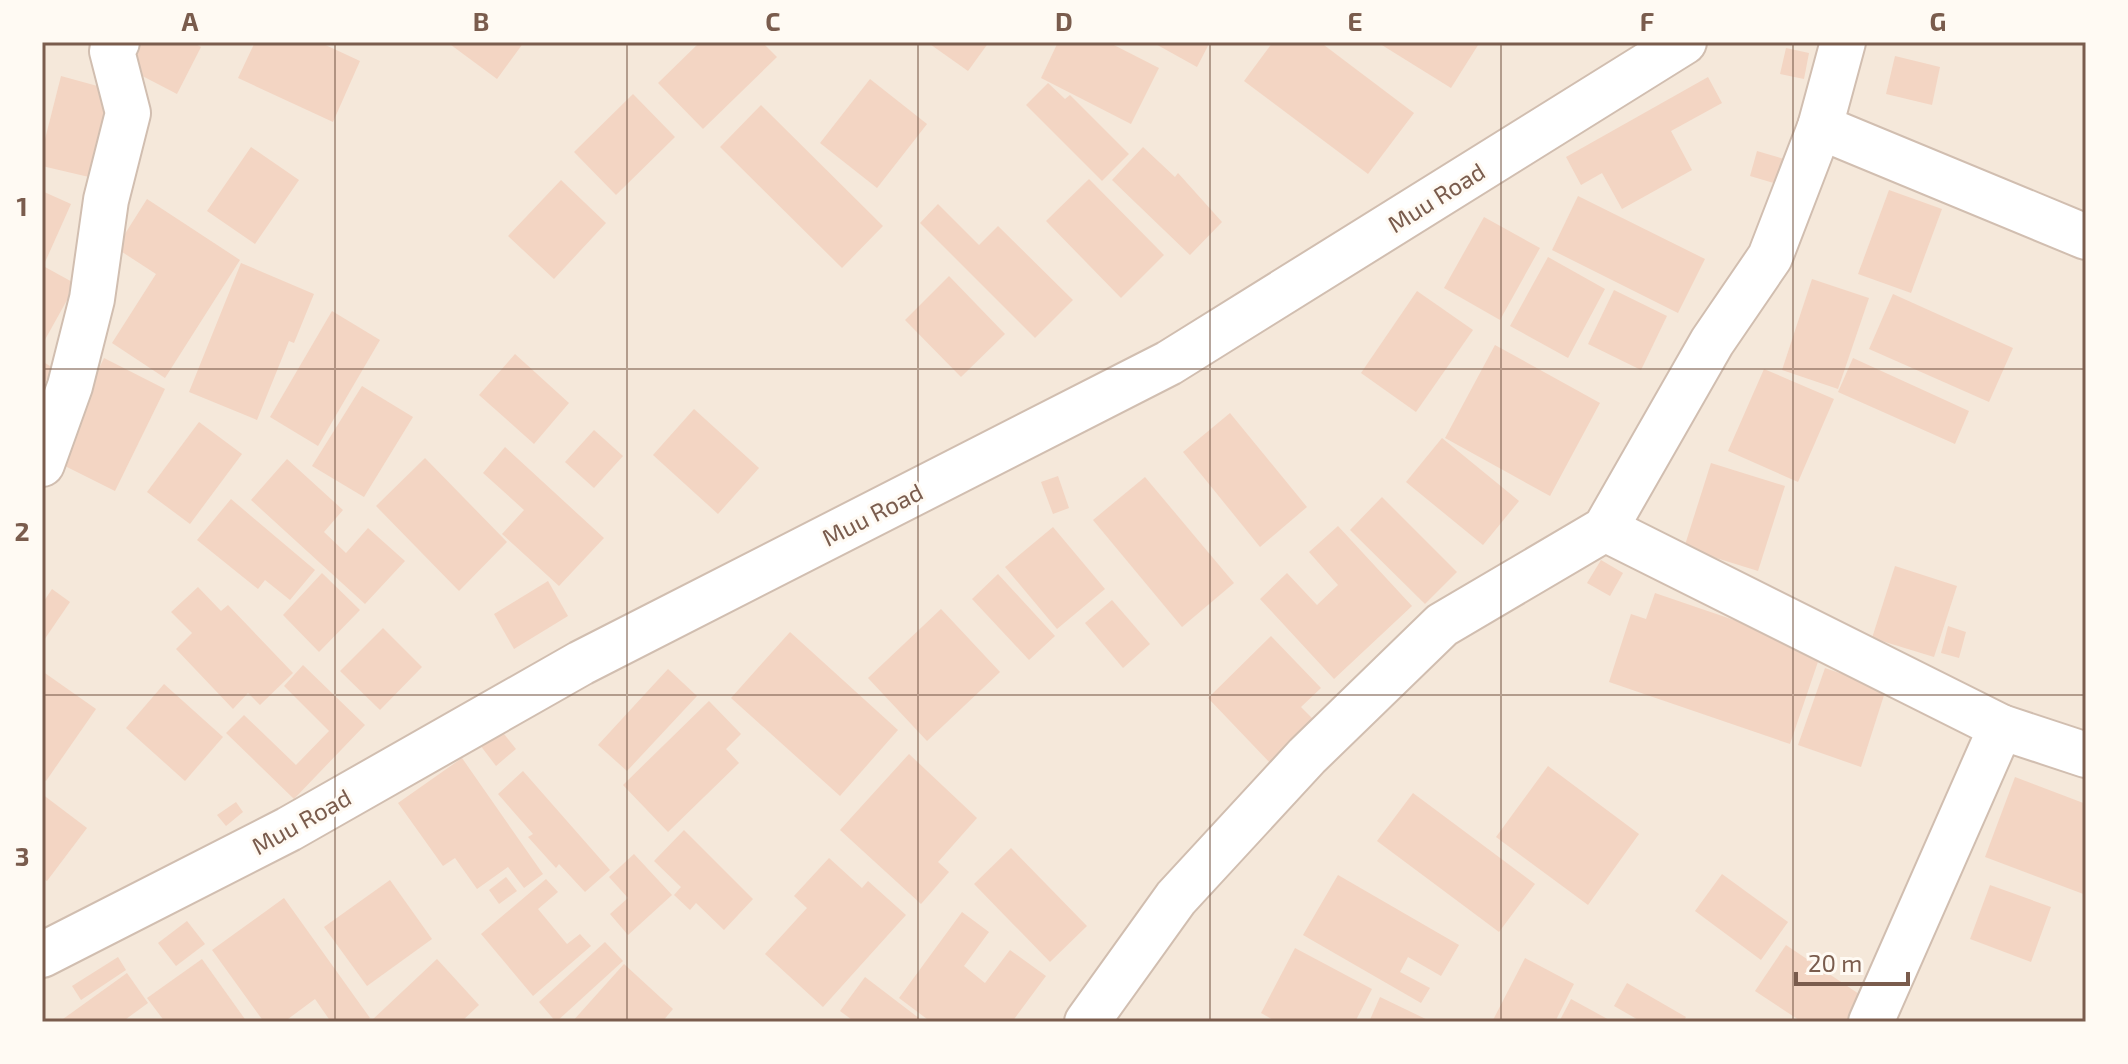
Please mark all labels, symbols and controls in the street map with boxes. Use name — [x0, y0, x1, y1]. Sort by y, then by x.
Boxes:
text: A — [182, 5, 199, 36]
text: B — [473, 5, 489, 36]
text: C — [765, 5, 781, 36]
text: D — [1055, 5, 1073, 36]
text: E — [1347, 5, 1363, 36]
text: F — [1640, 5, 1654, 36]
text: G — [1930, 5, 1946, 36]
street label: Muu Road — [1382, 156, 1490, 238]
text: 1 — [16, 190, 28, 221]
street label: Muu Road — [817, 476, 927, 552]
text: 2 — [14, 515, 30, 546]
street label: Muu Road — [246, 782, 356, 860]
text: 3 — [15, 840, 29, 871]
scale bar — [1796, 936, 1908, 986]
text: 20 m — [1808, 948, 1862, 977]

